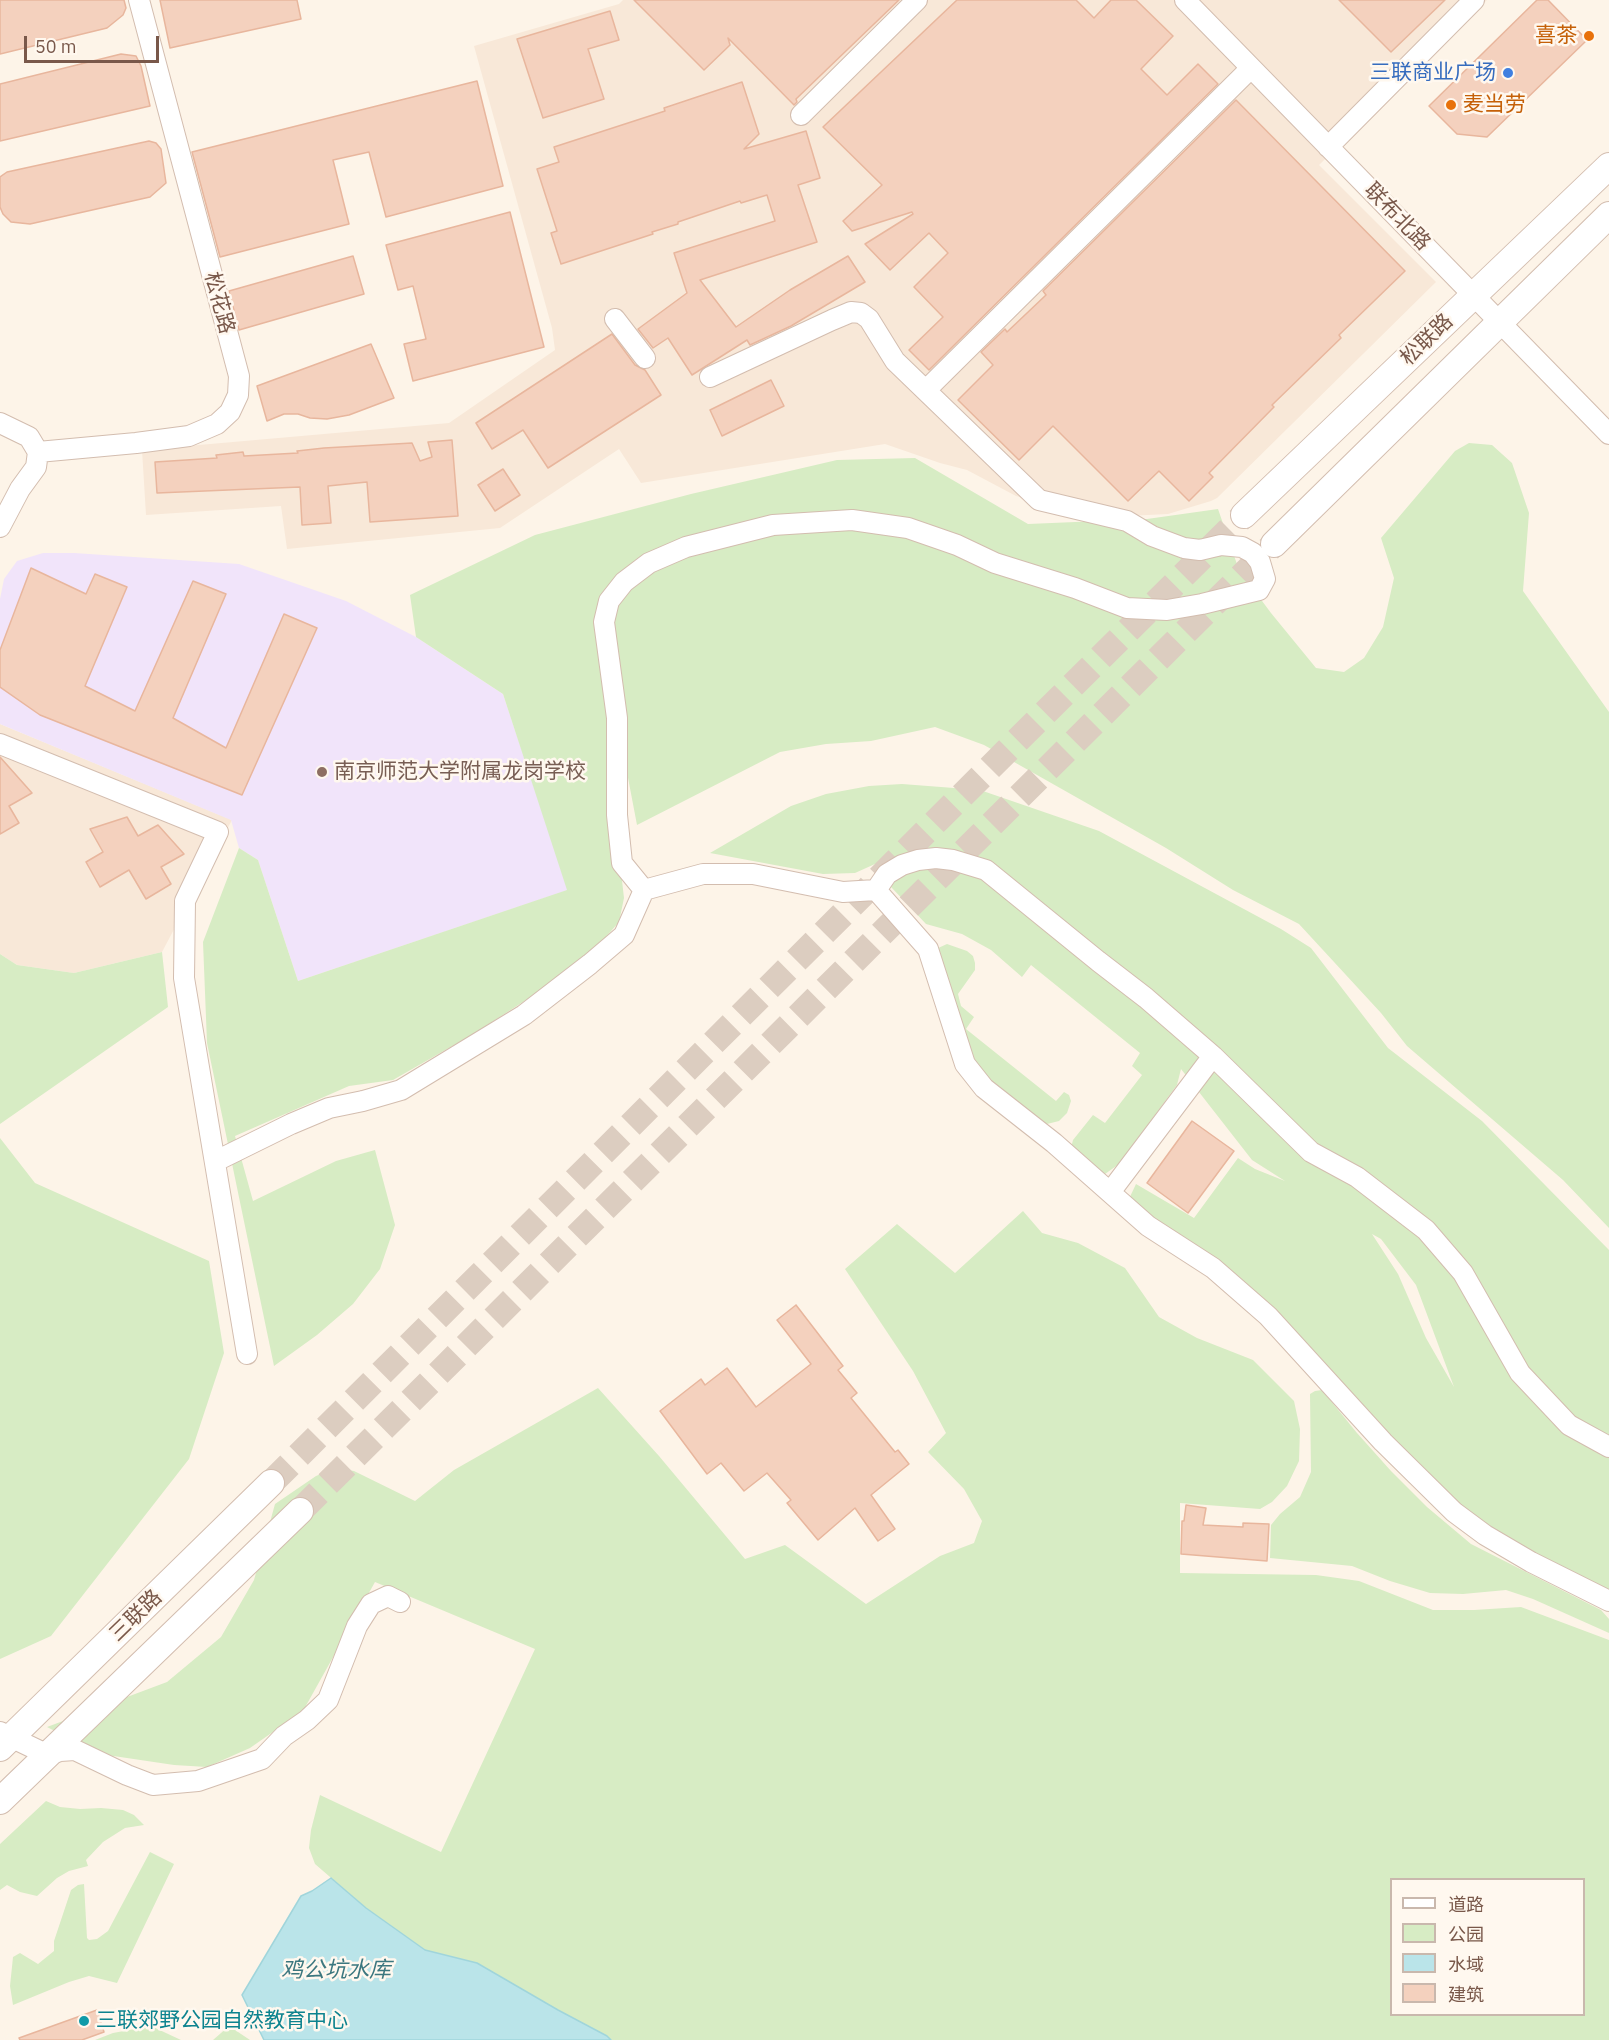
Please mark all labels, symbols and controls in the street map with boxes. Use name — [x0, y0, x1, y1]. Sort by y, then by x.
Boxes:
place label: 喜茶 — [1535, 23, 1577, 49]
scale bar — [27, 24, 162, 62]
marker: 喜茶 — [1582, 29, 1596, 43]
text: 50 m — [35, 35, 77, 58]
place label: 三联商业广场 — [1370, 60, 1496, 86]
marker: 三联商业广场 — [1501, 66, 1515, 80]
place label: 麦当劳 — [1463, 92, 1526, 118]
marker: 麦当劳 — [1444, 98, 1458, 112]
street label: 联布北路 — [1359, 178, 1435, 256]
street label: 松花路 — [199, 269, 239, 337]
street label: 松联路 — [1396, 309, 1458, 371]
place label: 南京师范大学附属龙岗学校 — [334, 759, 586, 785]
marker: 南京师范大学附属龙岗学校 — [315, 765, 329, 779]
street label: 三联路 — [105, 1585, 167, 1647]
legend — [1390, 1878, 1585, 2016]
text: 道路 — [1448, 1893, 1484, 1916]
text: 公园 — [1448, 1923, 1484, 1946]
text: 水域 — [1448, 1953, 1484, 1976]
water label: 鸡公坑水库 — [281, 1958, 391, 1984]
text: 建筑 — [1448, 1983, 1484, 2006]
place label: 三联郊野公园自然教育中心 — [96, 2008, 348, 2034]
marker: 三联郊野公园自然教育中心 — [77, 2014, 91, 2028]

